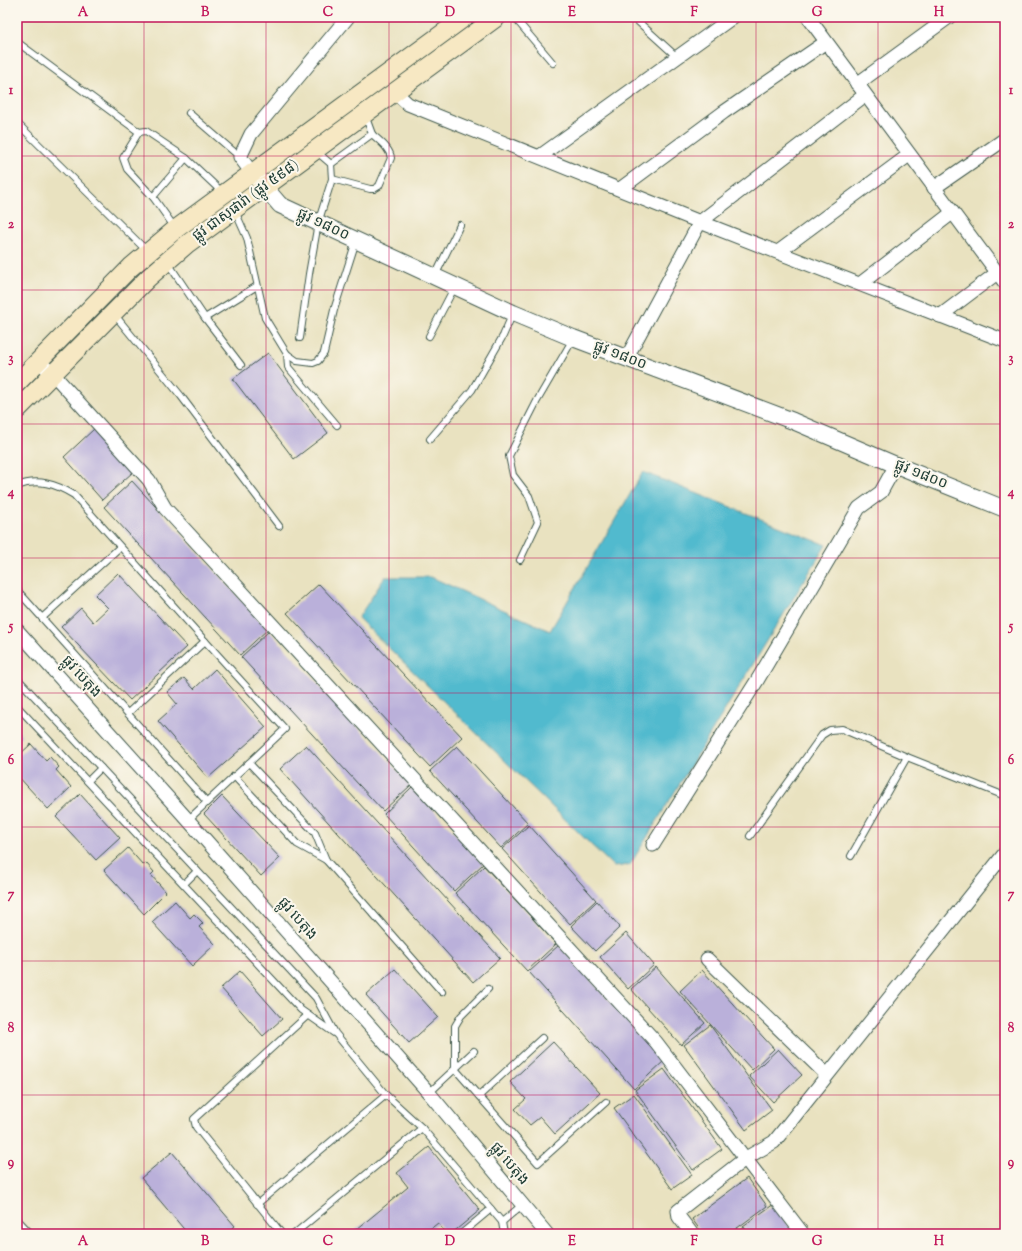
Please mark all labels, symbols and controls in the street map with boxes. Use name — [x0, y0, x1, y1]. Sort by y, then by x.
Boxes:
text: A — [78, 4, 89, 22]
text: B — [201, 4, 210, 22]
text: C — [323, 4, 333, 22]
text: D — [445, 4, 455, 22]
text: E — [568, 4, 576, 22]
text: F — [690, 4, 698, 22]
text: G — [812, 4, 823, 22]
text: H — [934, 4, 945, 22]
text: 1 — [9, 82, 14, 100]
text: 1 — [1009, 82, 1014, 100]
street label: ផ្លូវ ជាសុផារ៉ា (ផ្លូវ ៥៩៨) — [188, 155, 305, 248]
street label: ផ្លូវ ១៨០០ — [293, 204, 353, 248]
text: 2 — [8, 216, 15, 234]
text: 2 — [1008, 216, 1015, 234]
street label: ផ្លូវ ១៨០០ — [590, 336, 650, 377]
text: 3 — [8, 350, 14, 368]
text: 3 — [1008, 350, 1014, 368]
street label: ផ្លូវ ១៨០០ — [891, 455, 951, 497]
text: 4 — [7, 484, 15, 502]
text: 4 — [1007, 484, 1015, 502]
text: 5 — [8, 618, 14, 636]
text: 5 — [1008, 618, 1014, 636]
street label: ផ្លូវ បេតុង — [55, 651, 106, 704]
text: 6 — [8, 752, 15, 770]
text: 6 — [1008, 752, 1015, 770]
text: 7 — [8, 886, 15, 904]
text: 7 — [1008, 886, 1015, 904]
street label: ផ្លូវ បេតុង — [271, 893, 321, 946]
text: 8 — [8, 1020, 15, 1038]
text: 8 — [1008, 1020, 1015, 1038]
street label: ផ្លូវ បេតុង — [484, 1138, 533, 1191]
text: 9 — [8, 1154, 15, 1172]
text: 9 — [1008, 1154, 1015, 1172]
text: A — [78, 1233, 89, 1251]
text: B — [201, 1233, 210, 1251]
text: C — [323, 1233, 333, 1251]
text: D — [445, 1233, 455, 1251]
text: E — [568, 1233, 576, 1251]
text: F — [690, 1233, 698, 1251]
text: G — [812, 1233, 823, 1251]
text: H — [934, 1233, 945, 1251]

